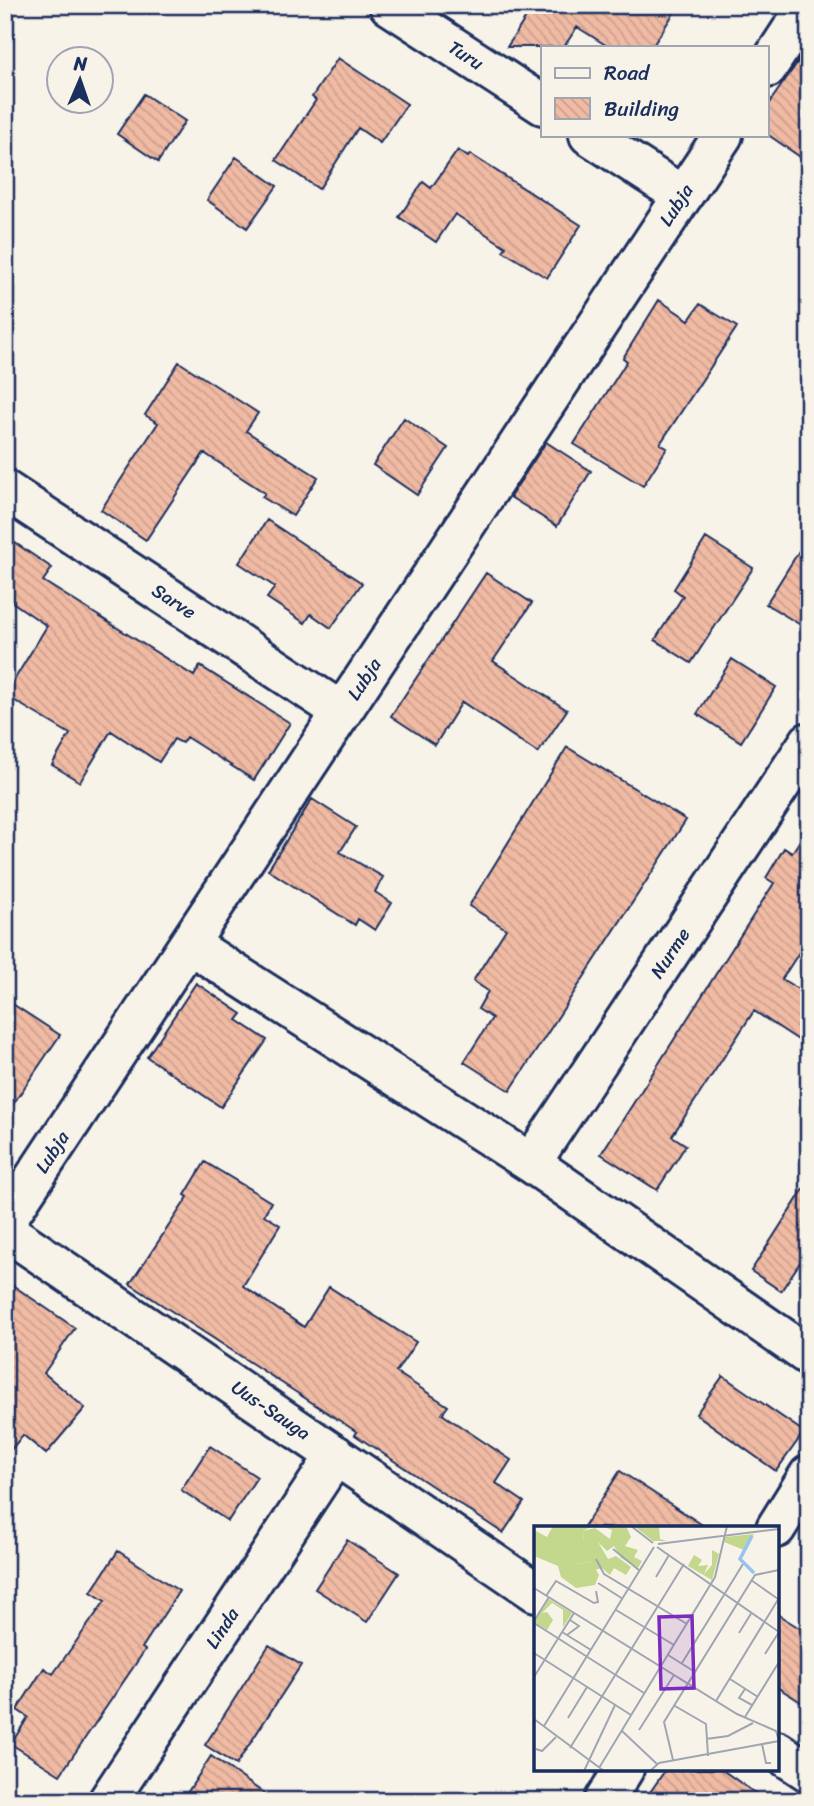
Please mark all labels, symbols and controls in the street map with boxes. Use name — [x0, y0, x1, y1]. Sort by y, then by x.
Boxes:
street label: Turu — [441, 31, 491, 79]
north arrow — [46, 46, 116, 116]
legend — [541, 46, 768, 136]
text: N — [72, 47, 89, 80]
text: Road — [604, 54, 651, 92]
text: Building — [604, 90, 680, 128]
street label: Lubja — [650, 177, 702, 233]
street label: Sarve — [145, 574, 203, 628]
street label: Lubja — [338, 651, 390, 707]
street label: Nurme — [641, 921, 699, 985]
street label: Lubja — [26, 1124, 78, 1180]
street label: Uus-Sauga — [224, 1371, 318, 1449]
inset map — [534, 1526, 779, 1771]
street label: Linda — [196, 1600, 248, 1655]

